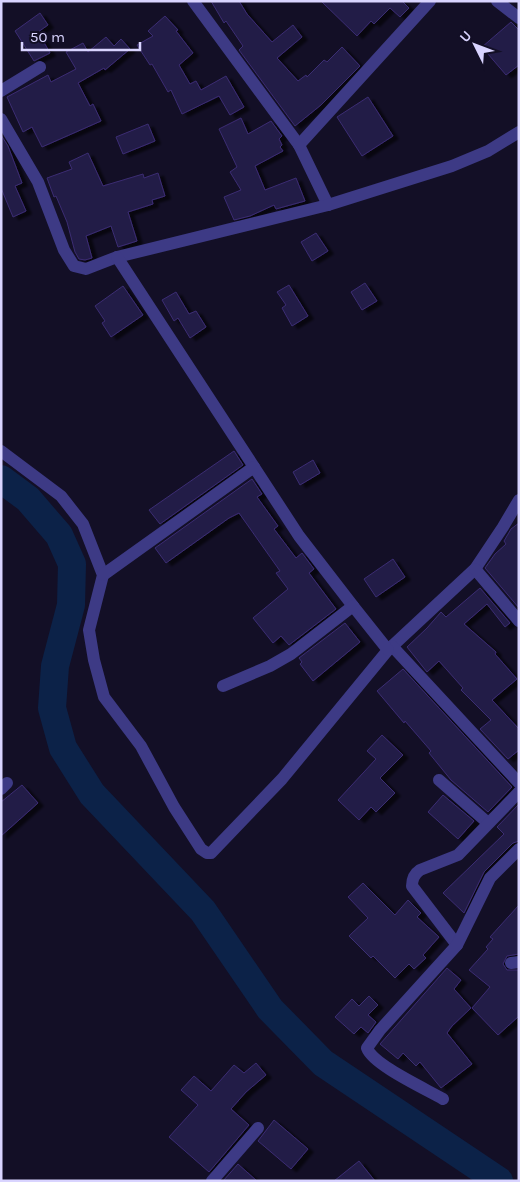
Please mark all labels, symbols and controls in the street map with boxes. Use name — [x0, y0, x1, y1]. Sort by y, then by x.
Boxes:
scale bar — [22, 20, 140, 52]
north arrow — [450, 20, 500, 70]
text: U — [456, 27, 475, 46]
text: 50 m — [30, 28, 65, 46]

